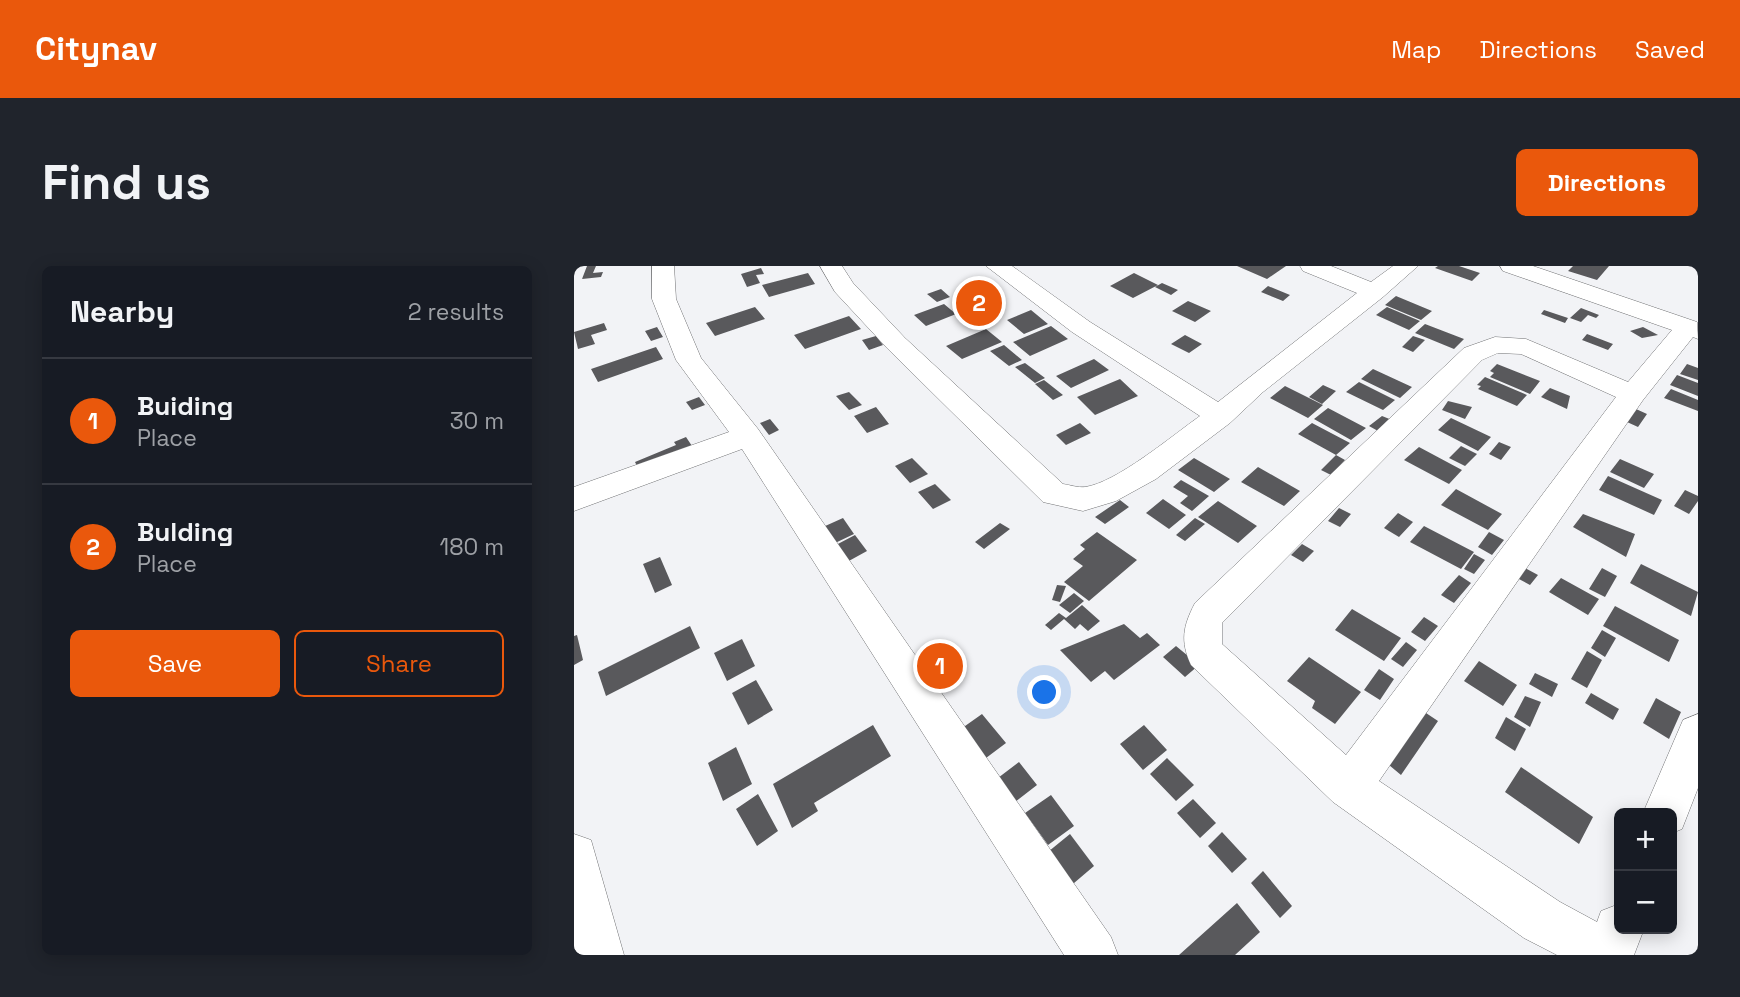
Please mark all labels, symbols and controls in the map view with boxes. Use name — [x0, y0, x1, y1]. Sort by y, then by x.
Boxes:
text: Citynav — [35, 28, 157, 70]
text: Map — [1391, 34, 1441, 65]
text: Directions — [1479, 34, 1597, 65]
text: Saved — [1635, 34, 1705, 65]
button: Directions — [1516, 149, 1698, 216]
text: Find us — [42, 151, 211, 213]
pin: 2 — [956, 277, 1002, 329]
text: Nearby — [70, 292, 174, 331]
text: 2 results — [408, 297, 504, 327]
text: Buiding — [137, 389, 233, 423]
text: 1 — [88, 406, 98, 436]
text: 30 m — [450, 406, 504, 436]
text: Place — [137, 423, 197, 453]
text: Bulding — [137, 515, 233, 549]
text: 2 — [86, 532, 100, 562]
text: 180 m — [440, 532, 504, 562]
text: Place — [137, 549, 197, 579]
button: Save — [70, 630, 280, 697]
button: Share — [294, 630, 504, 697]
pin: 1 — [917, 640, 963, 692]
your location — [1027, 675, 1061, 709]
map controls — [1614, 808, 1677, 934]
button: + — [1614, 808, 1677, 871]
button: − — [1614, 871, 1677, 934]

